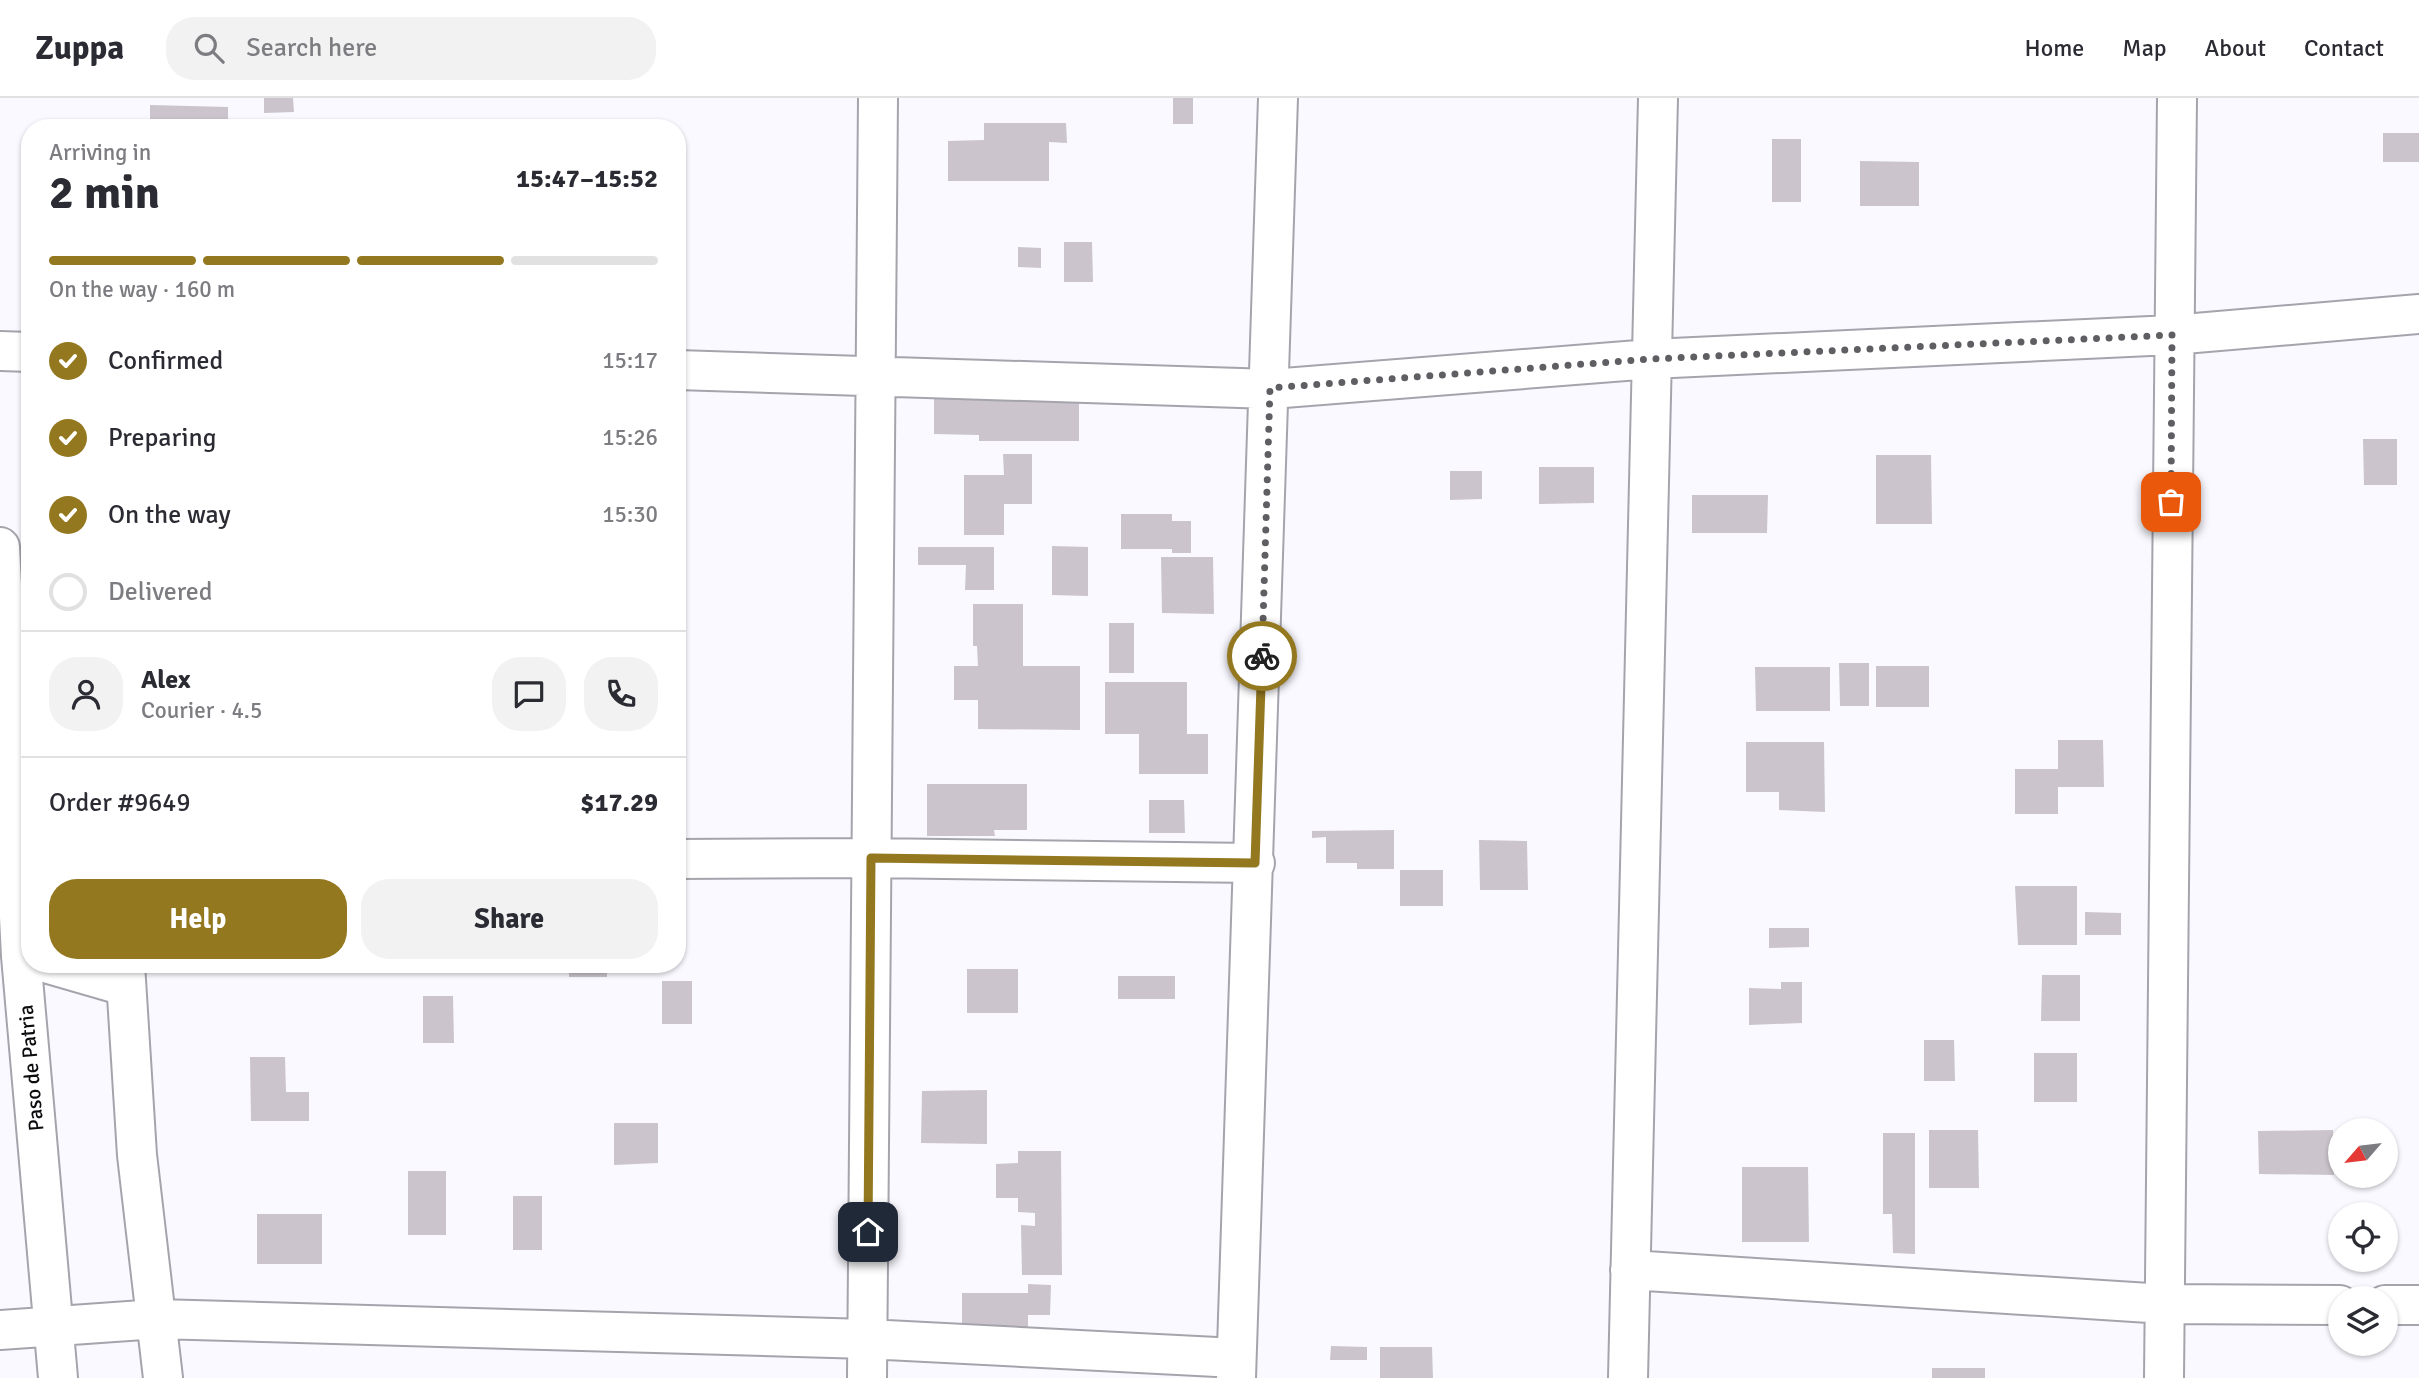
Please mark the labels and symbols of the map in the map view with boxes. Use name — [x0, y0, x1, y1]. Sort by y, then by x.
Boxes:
pin — [2141, 472, 2201, 532]
courier — [1227, 621, 1297, 691]
street label: Paso de Patria — [13, 1004, 49, 1132]
north arrow — [2328, 1118, 2398, 1188]
pin — [838, 1202, 898, 1262]

